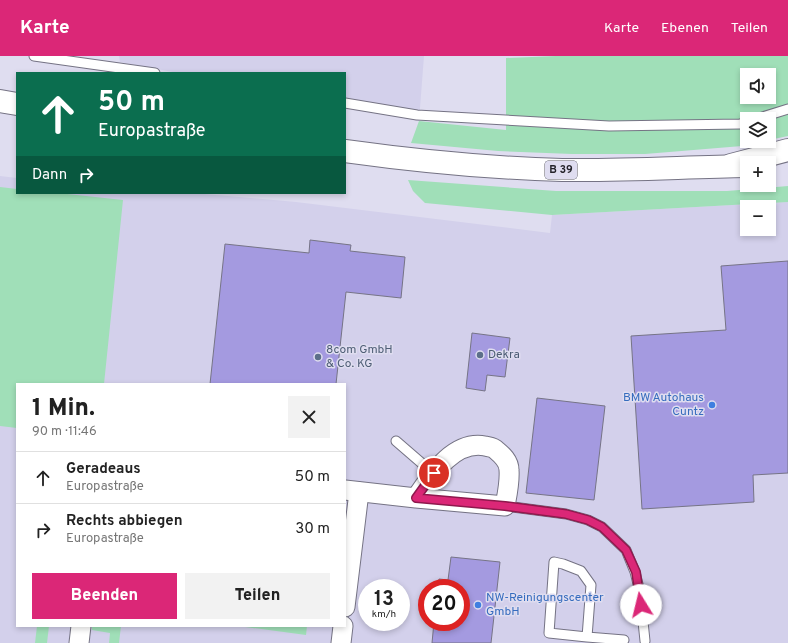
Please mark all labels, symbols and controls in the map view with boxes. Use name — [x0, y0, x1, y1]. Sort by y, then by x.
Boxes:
text: Karte — [20, 16, 70, 40]
text: Karte — [604, 20, 639, 37]
text: Ebenen — [661, 20, 709, 37]
text: Teilen — [731, 20, 768, 37]
map controls — [740, 68, 776, 236]
button: sound — [740, 68, 776, 104]
text: 50 m — [98, 85, 165, 121]
icon: ahead — [32, 88, 84, 140]
button: layers — [740, 112, 776, 148]
text: Europastraße — [98, 120, 206, 143]
button: + — [740, 156, 776, 192]
road number: B 39 — [545, 161, 577, 179]
icon: right — [75, 164, 97, 186]
text: Dann — [32, 166, 67, 185]
button: − — [740, 200, 776, 236]
place label: 8com GmbH & Co. KG — [326, 342, 393, 372]
place label: Dekra — [488, 347, 520, 363]
marker: Dekra — [475, 350, 485, 360]
marker: 8com GmbH & Co. KG — [313, 352, 323, 362]
place label: BMW Autohaus Cuntz — [623, 390, 704, 420]
text: 1 Min. — [32, 394, 95, 424]
button: close — [288, 396, 330, 438]
marker: BMW Autohaus Cuntz — [707, 400, 717, 410]
text: 90 m · 11:46 — [32, 424, 97, 440]
pin — [417, 456, 451, 490]
text: Geradeaus — [66, 460, 141, 479]
icon: arrive — [423, 462, 445, 484]
icon: ahead — [32, 467, 54, 489]
text: 50 m — [295, 468, 330, 487]
text: Europastraße — [66, 479, 144, 495]
text: Rechts abbiegen — [66, 512, 183, 531]
icon: right — [32, 519, 54, 541]
text: 30 m — [295, 520, 330, 539]
text: Europastraße — [66, 531, 144, 547]
button: Beenden — [32, 573, 177, 619]
button: Teilen — [185, 573, 330, 619]
speed limit sign: 20 — [418, 579, 470, 631]
position arrow — [620, 584, 662, 626]
text: 13 — [374, 587, 394, 613]
place label: NW-Reinigungscenter GmbH — [486, 590, 604, 620]
marker: NW-Reinigungscenter GmbH — [473, 600, 483, 610]
text: km/h — [372, 608, 396, 621]

